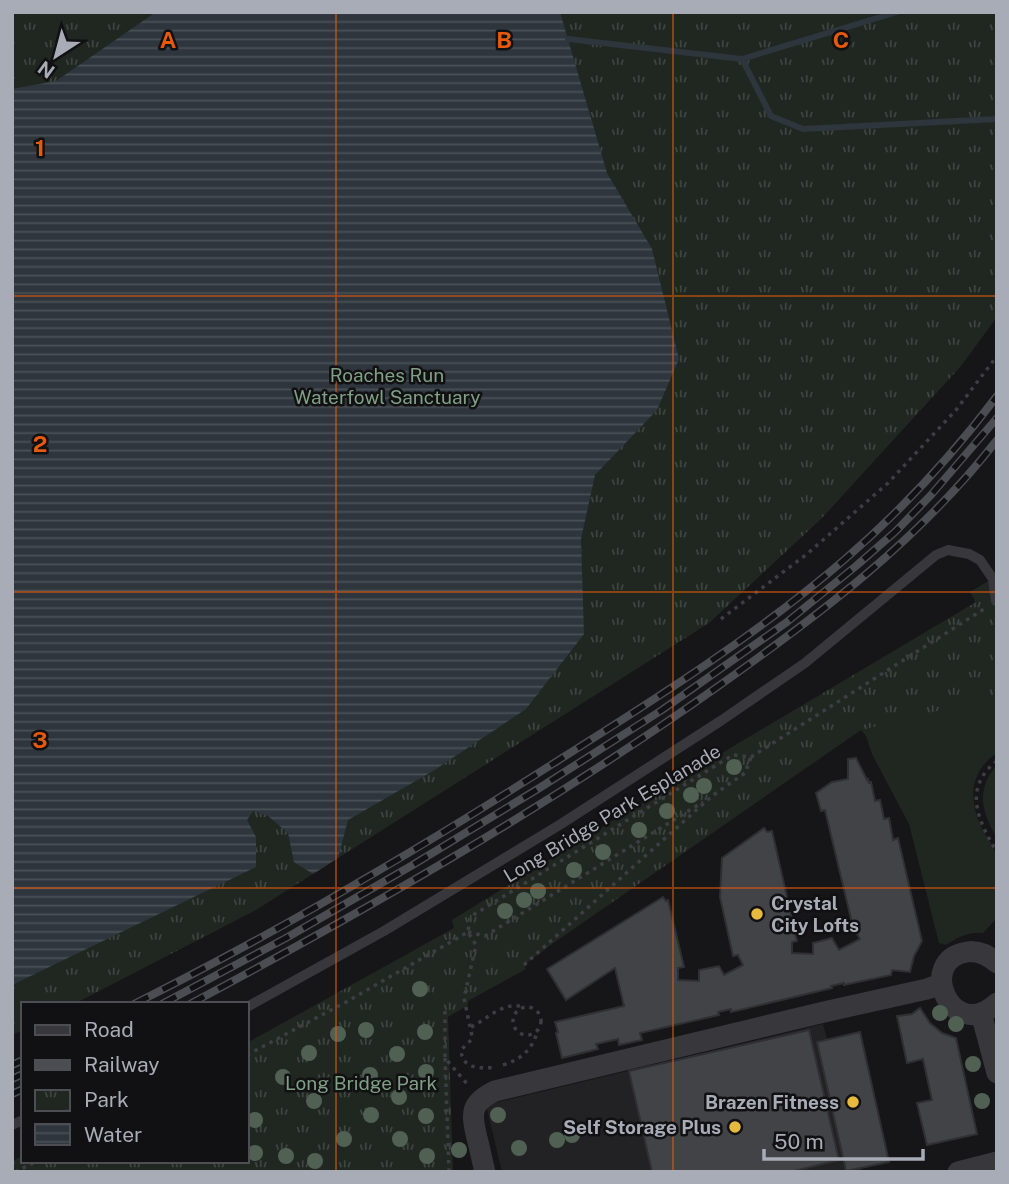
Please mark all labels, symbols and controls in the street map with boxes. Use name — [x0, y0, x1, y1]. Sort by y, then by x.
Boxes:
north arrow — [21, 21, 91, 91]
text: A — [160, 26, 177, 53]
text: B — [496, 26, 512, 53]
text: C — [833, 26, 849, 53]
text: N — [34, 56, 58, 83]
text: 1 — [35, 134, 45, 161]
park label: Roaches Run Waterfowl Sanctuary — [294, 364, 480, 408]
text: 2 — [33, 430, 47, 457]
text: 3 — [32, 726, 48, 753]
street label: Long Bridge Park Esplanade — [500, 739, 724, 887]
place label: Crystal City Lofts — [771, 892, 859, 936]
marker: Crystal City Lofts — [749, 906, 765, 922]
legend — [21, 1002, 248, 1163]
text: Road — [84, 1017, 134, 1042]
text: Railway — [84, 1052, 160, 1077]
park label: Long Bridge Park — [285, 1072, 437, 1094]
text: Park — [84, 1087, 129, 1112]
place label: Brazen Fitness — [705, 1091, 839, 1113]
marker: Brazen Fitness — [845, 1094, 861, 1110]
place label: Self Storage Plus — [563, 1116, 721, 1138]
scale bar — [764, 1118, 923, 1162]
marker: Self Storage Plus — [727, 1119, 743, 1135]
text: Water — [84, 1122, 142, 1147]
text: 50 m — [774, 1129, 824, 1154]

